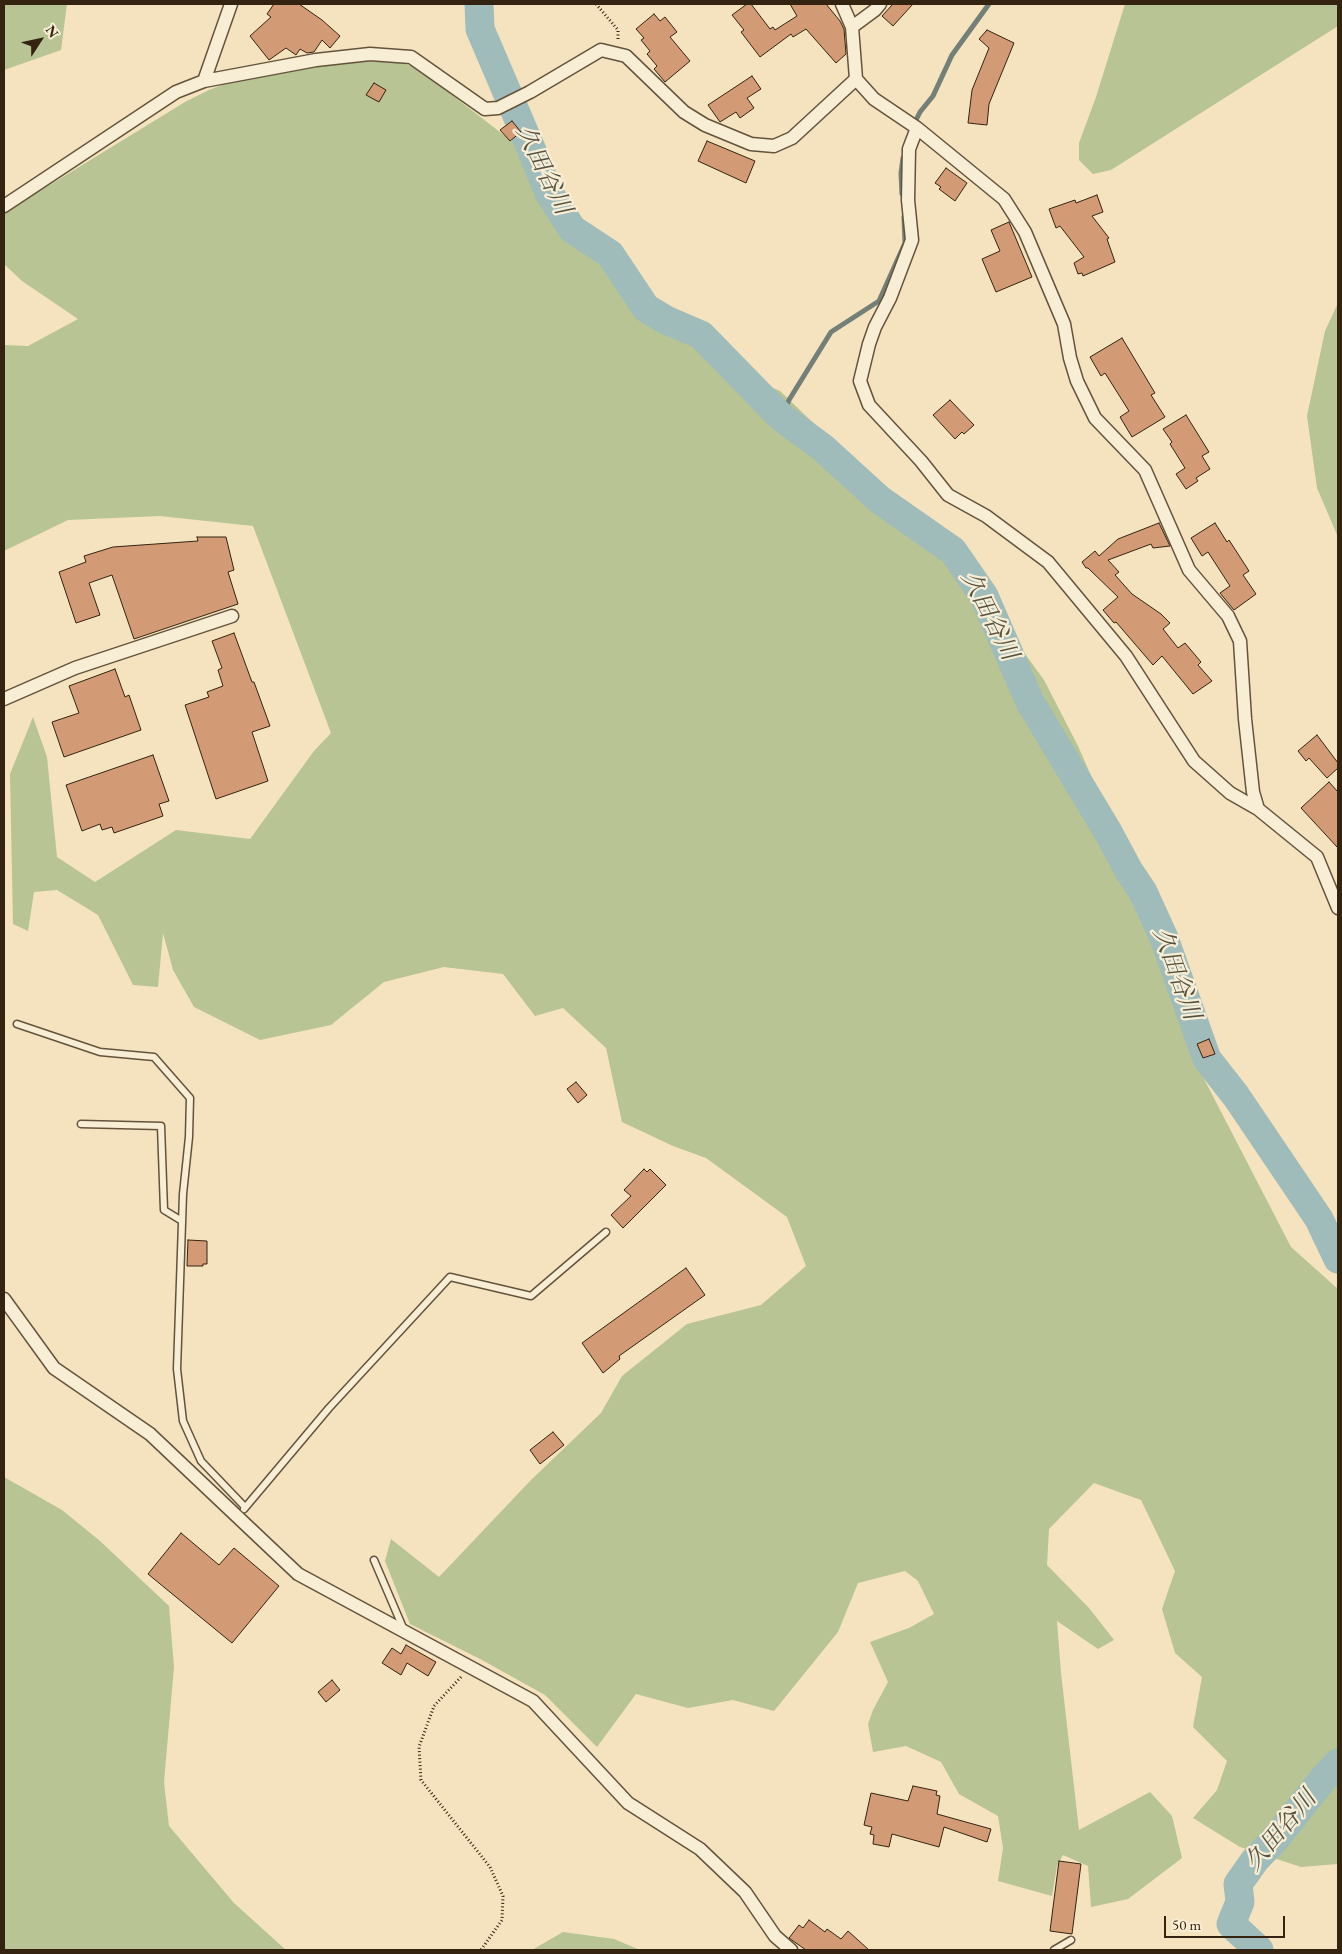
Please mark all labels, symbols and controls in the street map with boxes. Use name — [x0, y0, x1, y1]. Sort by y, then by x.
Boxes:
north arrow — [15, 15, 65, 65]
text: N — [42, 22, 63, 41]
water label: 久田谷川 — [509, 121, 577, 219]
water label: 久田谷川 — [954, 567, 1024, 665]
water label: 久田谷川 — [1146, 924, 1206, 1024]
water label: 久田谷川 — [1239, 1785, 1323, 1877]
scale bar — [1167, 1906, 1288, 1938]
text: 50 m — [1172, 1915, 1201, 1934]

